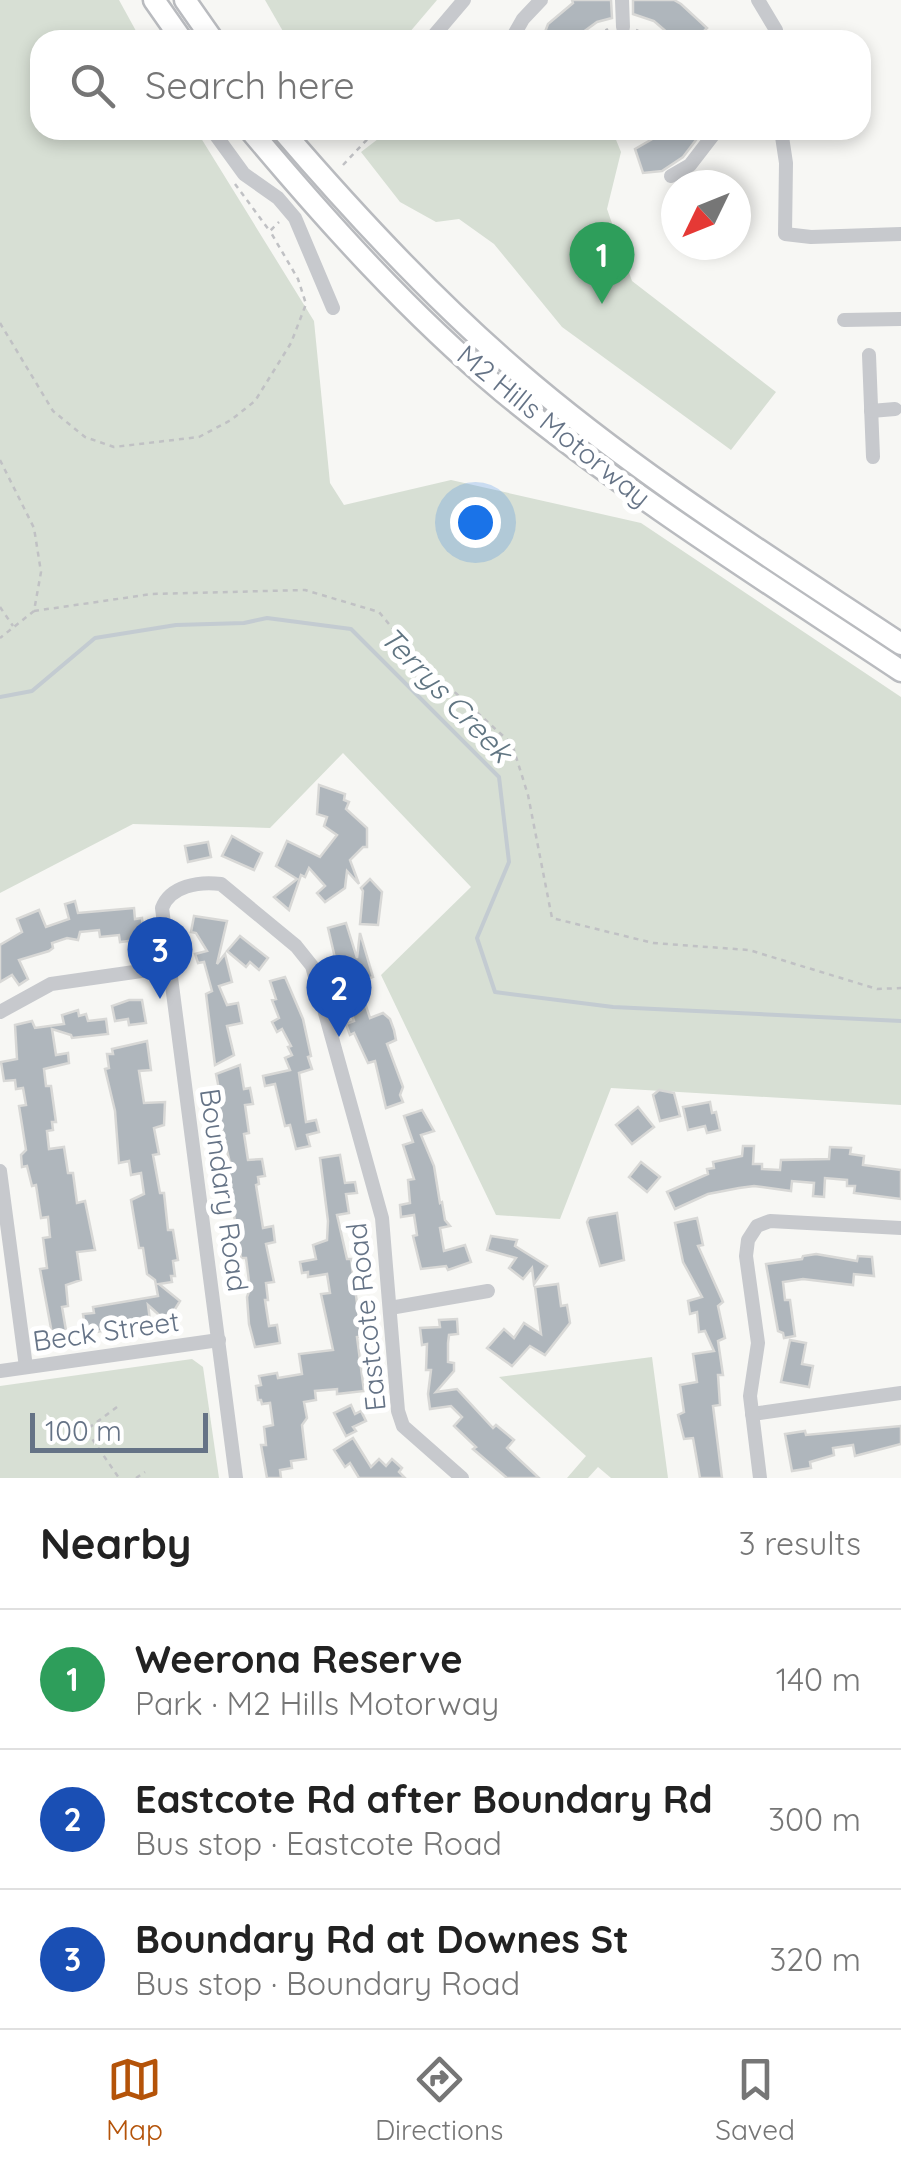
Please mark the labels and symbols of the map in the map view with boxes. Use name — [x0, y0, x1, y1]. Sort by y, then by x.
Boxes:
north arrow — [661, 170, 751, 260]
pin: 1 — [570, 222, 634, 304]
street label: M2 Hills Motorway — [451, 337, 658, 514]
your location — [450, 497, 501, 548]
water label: Terrys Creek — [373, 619, 523, 772]
pin: 3 — [128, 916, 192, 999]
pin: 2 — [306, 954, 372, 1037]
street label: Boundary Road — [193, 1086, 256, 1294]
street label: Eastcote Road — [338, 1221, 393, 1413]
street label: Beck Street — [30, 1303, 181, 1358]
scale bar — [30, 1408, 208, 1452]

